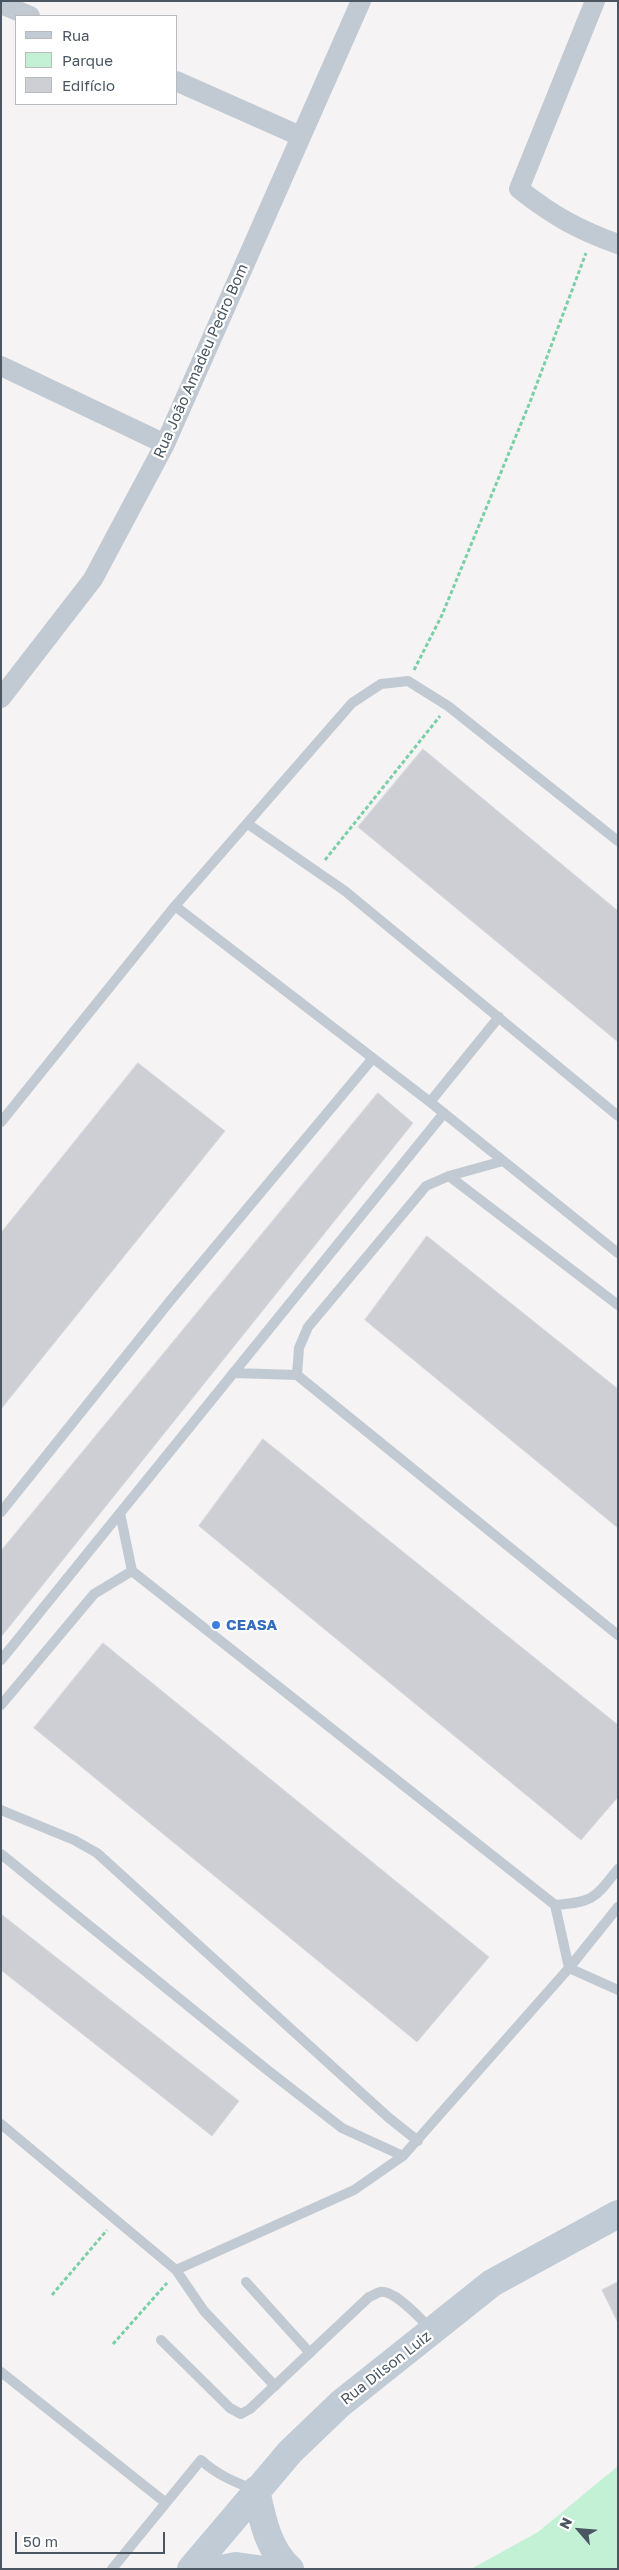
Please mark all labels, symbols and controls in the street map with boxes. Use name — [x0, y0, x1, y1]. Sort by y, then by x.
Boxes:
legend — [15, 15, 178, 105]
text: Rua — [62, 26, 89, 44]
text: Parque — [62, 51, 113, 69]
text: Edifício — [62, 76, 115, 94]
street label: Rua João Amadeu Pedro Bom — [150, 261, 252, 461]
place label: CEASA — [226, 1616, 277, 1634]
marker: CEASA — [210, 1619, 222, 1631]
street label: Rua Dilson Luiz — [337, 2327, 435, 2409]
north arrow — [554, 2505, 604, 2555]
text: N — [555, 2514, 575, 2532]
scale bar — [18, 2522, 168, 2554]
text: 50 m — [23, 2532, 58, 2550]

